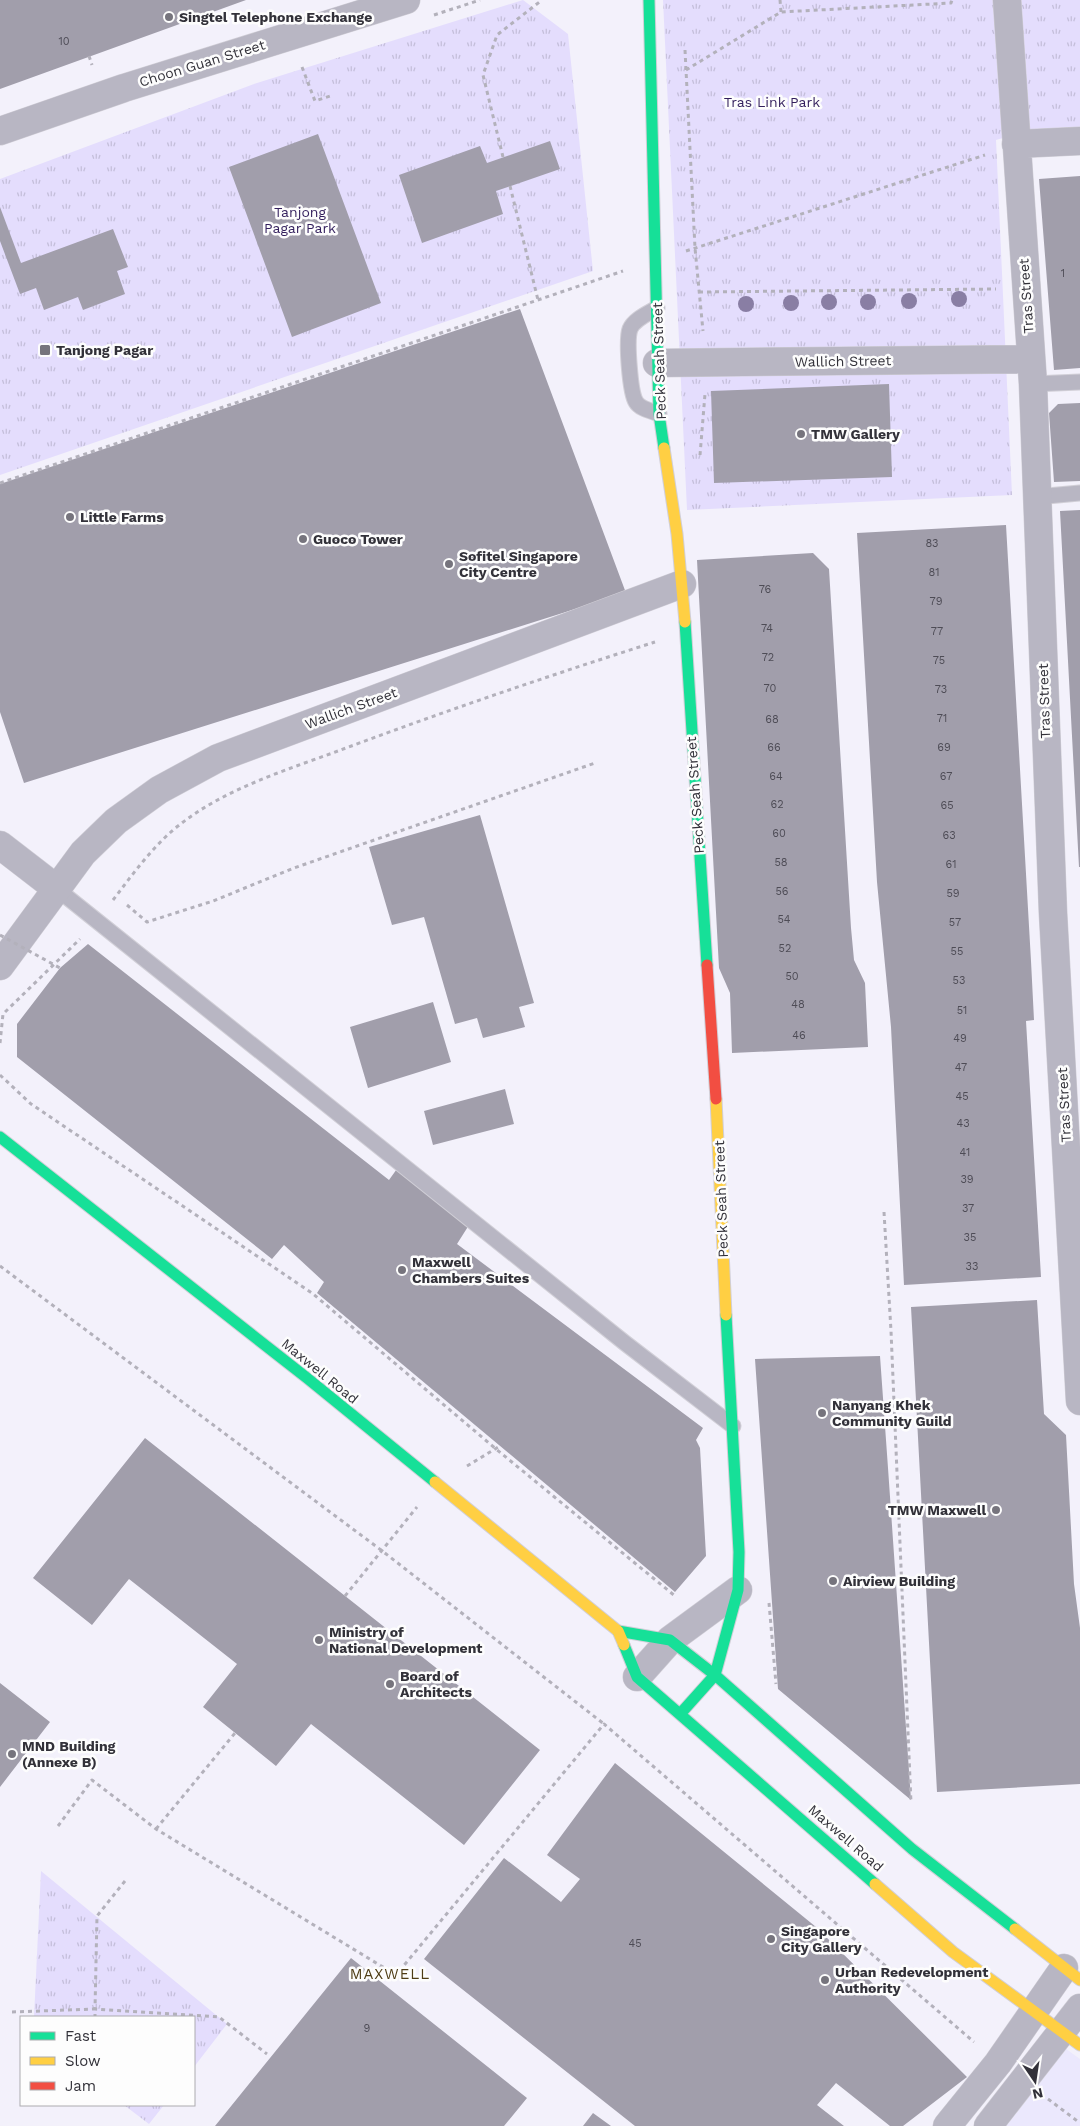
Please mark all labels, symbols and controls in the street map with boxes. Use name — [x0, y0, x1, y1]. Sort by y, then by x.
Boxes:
place label: Singtel Telephone Exchange — [179, 9, 372, 25]
marker: Singtel Telephone Exchange — [163, 11, 175, 23]
house number: 10 — [58, 35, 70, 48]
street label: Choon Guan Street — [137, 36, 267, 90]
park label: Tras Link Park — [724, 94, 820, 110]
park label: Tanjong Pagar Park — [264, 204, 336, 236]
street label: Tras Street — [1015, 258, 1037, 334]
house number: 1 — [1061, 267, 1065, 280]
street label: Peck Seah Street — [649, 302, 669, 420]
place label: Tanjong Pagar — [56, 342, 153, 358]
marker: Tanjong Pagar — [38, 343, 52, 357]
street label: Wallich Street — [795, 352, 892, 370]
place label: TMW Gallery — [811, 426, 900, 442]
marker: TMW Gallery — [795, 428, 807, 440]
place label: Little Farms — [80, 509, 164, 525]
marker: Little Farms — [64, 511, 76, 523]
place label: Guoco Tower — [313, 531, 403, 547]
marker: Guoco Tower — [297, 533, 309, 545]
house number: 83 — [926, 537, 938, 550]
place label: Sofitel Singapore City Centre — [459, 548, 578, 580]
marker: Sofitel Singapore City Centre — [443, 558, 455, 570]
house number: 81 — [928, 566, 940, 579]
house number: 76 — [759, 583, 772, 596]
house number: 79 — [930, 595, 943, 608]
house number: 74 — [761, 622, 773, 635]
house number: 77 — [931, 625, 943, 638]
house number: 72 — [762, 651, 774, 664]
house number: 75 — [933, 654, 945, 667]
street label: Tras Street — [1035, 663, 1053, 739]
house number: 70 — [764, 682, 777, 695]
house number: 73 — [935, 683, 947, 696]
street label: Wallich Street — [303, 684, 399, 732]
house number: 71 — [937, 712, 947, 725]
house number: 68 — [765, 713, 779, 726]
street label: Peck Seah Street — [683, 736, 707, 854]
house number: 66 — [767, 741, 781, 754]
house number: 69 — [937, 741, 951, 754]
house number: 64 — [769, 770, 783, 783]
house number: 67 — [940, 770, 952, 783]
house number: 62 — [770, 798, 784, 811]
house number: 65 — [940, 799, 954, 812]
house number: 60 — [772, 827, 786, 840]
house number: 63 — [942, 829, 956, 842]
house number: 58 — [774, 856, 788, 869]
house number: 61 — [946, 858, 956, 871]
house number: 56 — [775, 885, 789, 898]
house number: 59 — [946, 887, 960, 900]
house number: 54 — [777, 913, 791, 926]
house number: 57 — [949, 916, 961, 929]
house number: 52 — [779, 942, 791, 955]
house number: 55 — [951, 945, 963, 958]
house number: 50 — [785, 970, 799, 983]
house number: 53 — [953, 974, 965, 987]
house number: 48 — [791, 998, 805, 1011]
house number: 51 — [957, 1004, 967, 1017]
house number: 46 — [792, 1029, 806, 1042]
house number: 49 — [953, 1032, 967, 1045]
house number: 47 — [955, 1061, 967, 1074]
street label: Tras Street — [1054, 1067, 1074, 1143]
house number: 45 — [955, 1090, 969, 1103]
house number: 43 — [956, 1117, 970, 1130]
street label: Peck Seah Street — [711, 1140, 731, 1258]
house number: 41 — [960, 1146, 970, 1159]
house number: 39 — [960, 1173, 974, 1186]
house number: 37 — [962, 1202, 974, 1215]
house number: 35 — [964, 1231, 976, 1244]
place label: Maxwell Chambers Suites — [412, 1254, 530, 1286]
house number: 33 — [966, 1260, 978, 1273]
marker: Maxwell Chambers Suites — [396, 1264, 408, 1276]
street label: Maxwell Road — [279, 1335, 361, 1407]
place label: Nanyang Khek Community Guild — [832, 1397, 952, 1429]
marker: Nanyang Khek Community Guild — [816, 1407, 828, 1419]
place label: TMW Maxwell — [888, 1502, 986, 1518]
marker: TMW Maxwell — [990, 1504, 1002, 1516]
place label: Airview Building — [843, 1573, 955, 1589]
marker: Airview Building — [827, 1575, 839, 1587]
place label: Ministry of National Development — [329, 1624, 482, 1656]
marker: Ministry of National Development — [313, 1634, 325, 1646]
place label: Board of Architects — [400, 1668, 472, 1700]
marker: Board of Architects — [384, 1678, 396, 1690]
place label: MND Building (Annexe B) — [22, 1738, 116, 1770]
marker: MND Building (Annexe B) — [6, 1748, 18, 1760]
street label: Maxwell Road — [805, 1801, 887, 1875]
place label: Singapore City Gallery — [781, 1923, 862, 1955]
marker: Singapore City Gallery — [765, 1933, 777, 1945]
house number: 45 — [628, 1937, 642, 1950]
place label: Urban Redevelopment Authority — [835, 1964, 988, 1996]
district label: MAXWELL — [350, 1965, 430, 1983]
marker: Urban Redevelopment Authority — [819, 1974, 831, 1986]
legend — [20, 2016, 195, 2106]
house number: 9 — [364, 2022, 371, 2035]
text: Fast — [65, 2027, 97, 2045]
text: Slow — [65, 2052, 101, 2070]
north arrow — [1010, 2056, 1060, 2106]
text: Jam — [65, 2077, 96, 2095]
text: N — [1031, 2085, 1045, 2103]

